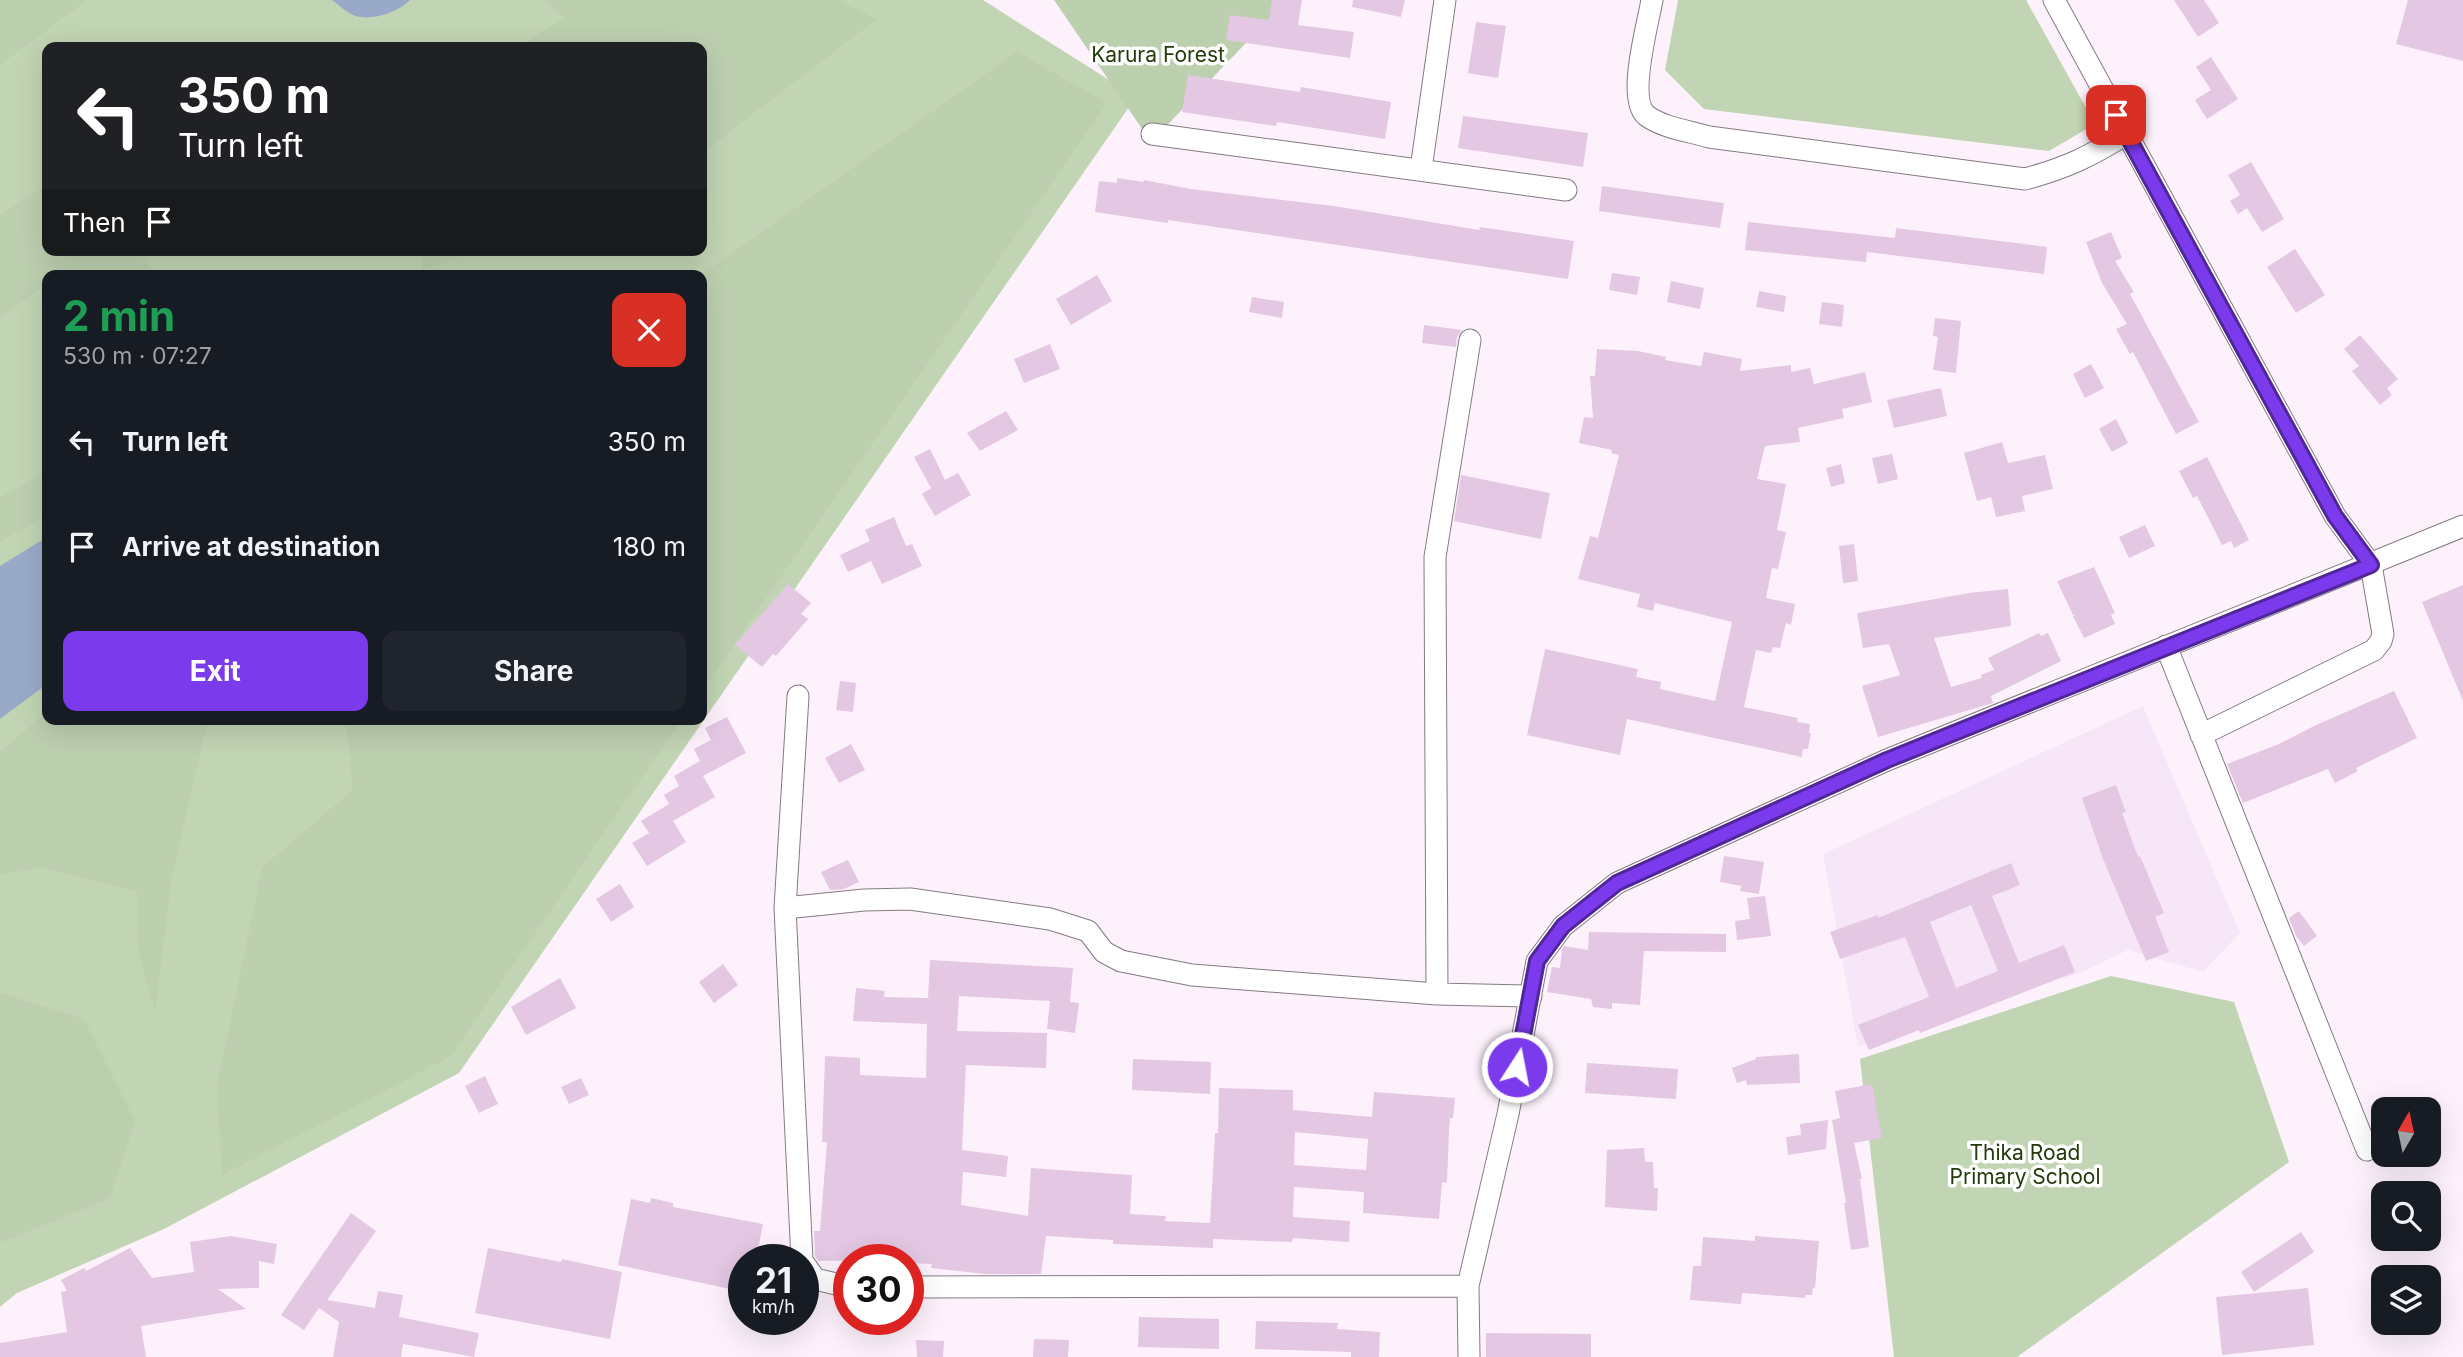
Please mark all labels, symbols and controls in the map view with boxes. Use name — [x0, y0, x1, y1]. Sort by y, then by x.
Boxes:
park label: Karura Forest — [1091, 42, 1225, 67]
text: 350 m — [178, 66, 330, 125]
icon: left — [63, 70, 154, 161]
pin — [2086, 85, 2146, 145]
icon: arrive — [2097, 96, 2135, 134]
text: Turn left — [178, 126, 303, 165]
icon: arrive — [140, 203, 178, 241]
text: Then — [63, 207, 126, 238]
text: 2 min — [63, 290, 175, 341]
button: close — [612, 293, 686, 367]
text: 530 m · 07:27 — [63, 342, 212, 370]
icon: left — [63, 423, 101, 461]
text: Turn left — [122, 426, 228, 457]
text: 350 m — [608, 426, 686, 457]
icon: arrive — [63, 528, 101, 566]
text: Arrive at destination — [122, 531, 381, 562]
text: 180 m — [613, 531, 686, 562]
button: Exit — [63, 631, 368, 711]
button: Share — [382, 631, 686, 711]
position arrow — [1480, 1030, 1554, 1104]
north arrow — [2371, 1097, 2441, 1167]
map controls — [2371, 1097, 2441, 1335]
park label: Thika Road Primary School — [1949, 1140, 2101, 1189]
button: search — [2371, 1181, 2441, 1251]
speed limit sign: 30 — [833, 1244, 924, 1335]
text: 21 — [755, 1259, 792, 1301]
button: layers — [2371, 1265, 2441, 1335]
text: km/h — [752, 1296, 795, 1317]

